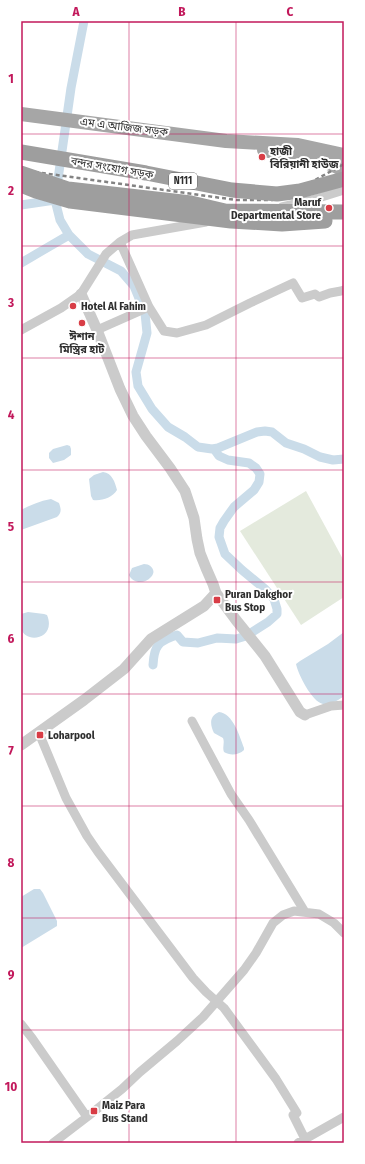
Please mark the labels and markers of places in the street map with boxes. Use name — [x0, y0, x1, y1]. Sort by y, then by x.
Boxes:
place label: হাজী বিরিয়ানী হাউজ — [269, 145, 340, 171]
marker: হাজী বিরিয়ানী হাউজ — [257, 152, 267, 162]
place label: Maruf Departmental Store — [231, 196, 322, 222]
marker: Maruf Departmental Store — [324, 203, 334, 213]
place label: Hotel Al Fahim — [81, 300, 146, 313]
marker: Hotel Al Fahim — [68, 301, 78, 311]
marker: ঈশান মিস্ত্রির হাট — [77, 318, 87, 328]
place label: ঈশান মিস্ত্রির হাট — [59, 330, 105, 356]
place label: Puran Dakghor Bus Stop — [225, 588, 293, 614]
marker: Puran Dakghor Bus Stop — [212, 595, 222, 605]
place label: Loharpool — [48, 729, 96, 742]
marker: Loharpool — [35, 730, 45, 740]
place label: Maiz Para Bus Stand — [102, 1099, 148, 1125]
marker: Maiz Para Bus Stand — [89, 1106, 99, 1116]

